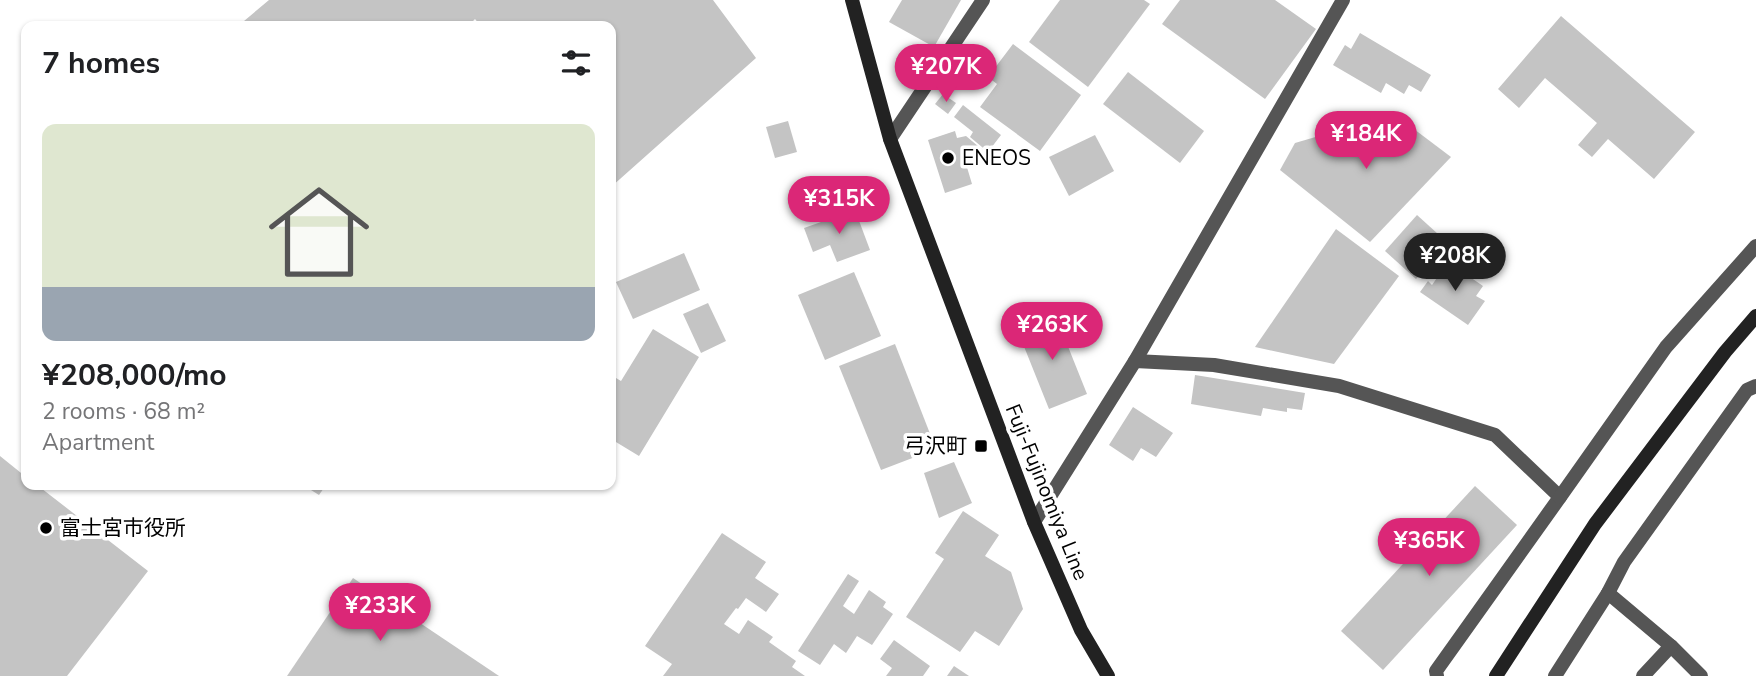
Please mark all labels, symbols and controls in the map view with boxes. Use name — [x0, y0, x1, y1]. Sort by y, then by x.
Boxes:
text: 7 homes — [42, 43, 160, 84]
icon: filters — [557, 44, 595, 82]
pin: ¥207K — [897, 44, 995, 104]
text: ¥207K — [911, 51, 981, 82]
pin: ¥184K — [1317, 111, 1415, 171]
text: ¥184K — [1331, 118, 1401, 149]
place label: ENEOS — [962, 144, 1031, 172]
marker: ENEOS — [940, 150, 956, 166]
icon: home — [256, 169, 382, 295]
pin: ¥315K — [790, 176, 888, 236]
text: ¥315K — [804, 183, 874, 214]
pin: ¥208K — [1406, 233, 1504, 293]
text: ¥208K — [1420, 240, 1490, 271]
pin: ¥263K — [1003, 302, 1101, 362]
text: ¥263K — [1017, 309, 1087, 340]
text: ¥208,000/mo — [42, 355, 227, 396]
text: 2 rooms · 68 m² — [42, 396, 205, 427]
street label: Fuji-Fujinomiya Line — [999, 400, 1095, 584]
text: Apartment — [42, 427, 154, 458]
place label: 弓沢町 — [904, 432, 967, 460]
marker: 弓沢町 — [973, 438, 989, 454]
place label: 富士宮市役所 — [60, 514, 186, 542]
pin: ¥365K — [1380, 518, 1478, 578]
marker: 富士宮市役所 — [38, 520, 54, 536]
text: ¥365K — [1394, 525, 1464, 556]
pin: ¥233K — [331, 584, 429, 643]
text: ¥233K — [345, 590, 415, 621]

